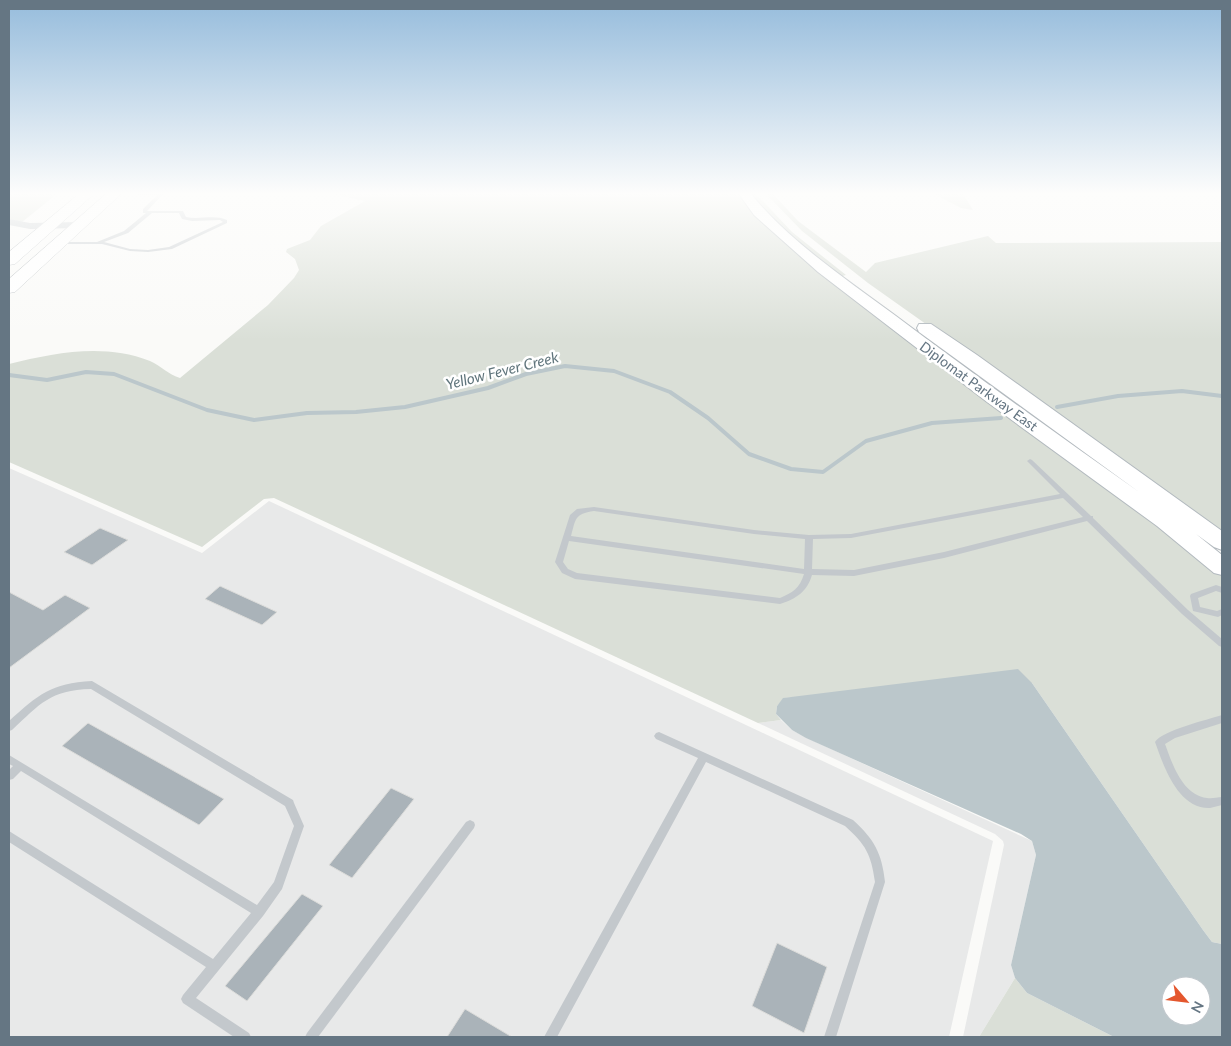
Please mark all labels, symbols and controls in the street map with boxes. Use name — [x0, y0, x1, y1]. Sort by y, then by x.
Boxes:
street label: Diplomat Parkway East — [917, 338, 1041, 434]
water label: Yellow Fever Creek — [444, 347, 561, 393]
north arrow — [1161, 976, 1211, 1026]
text: N — [1188, 999, 1208, 1016]

